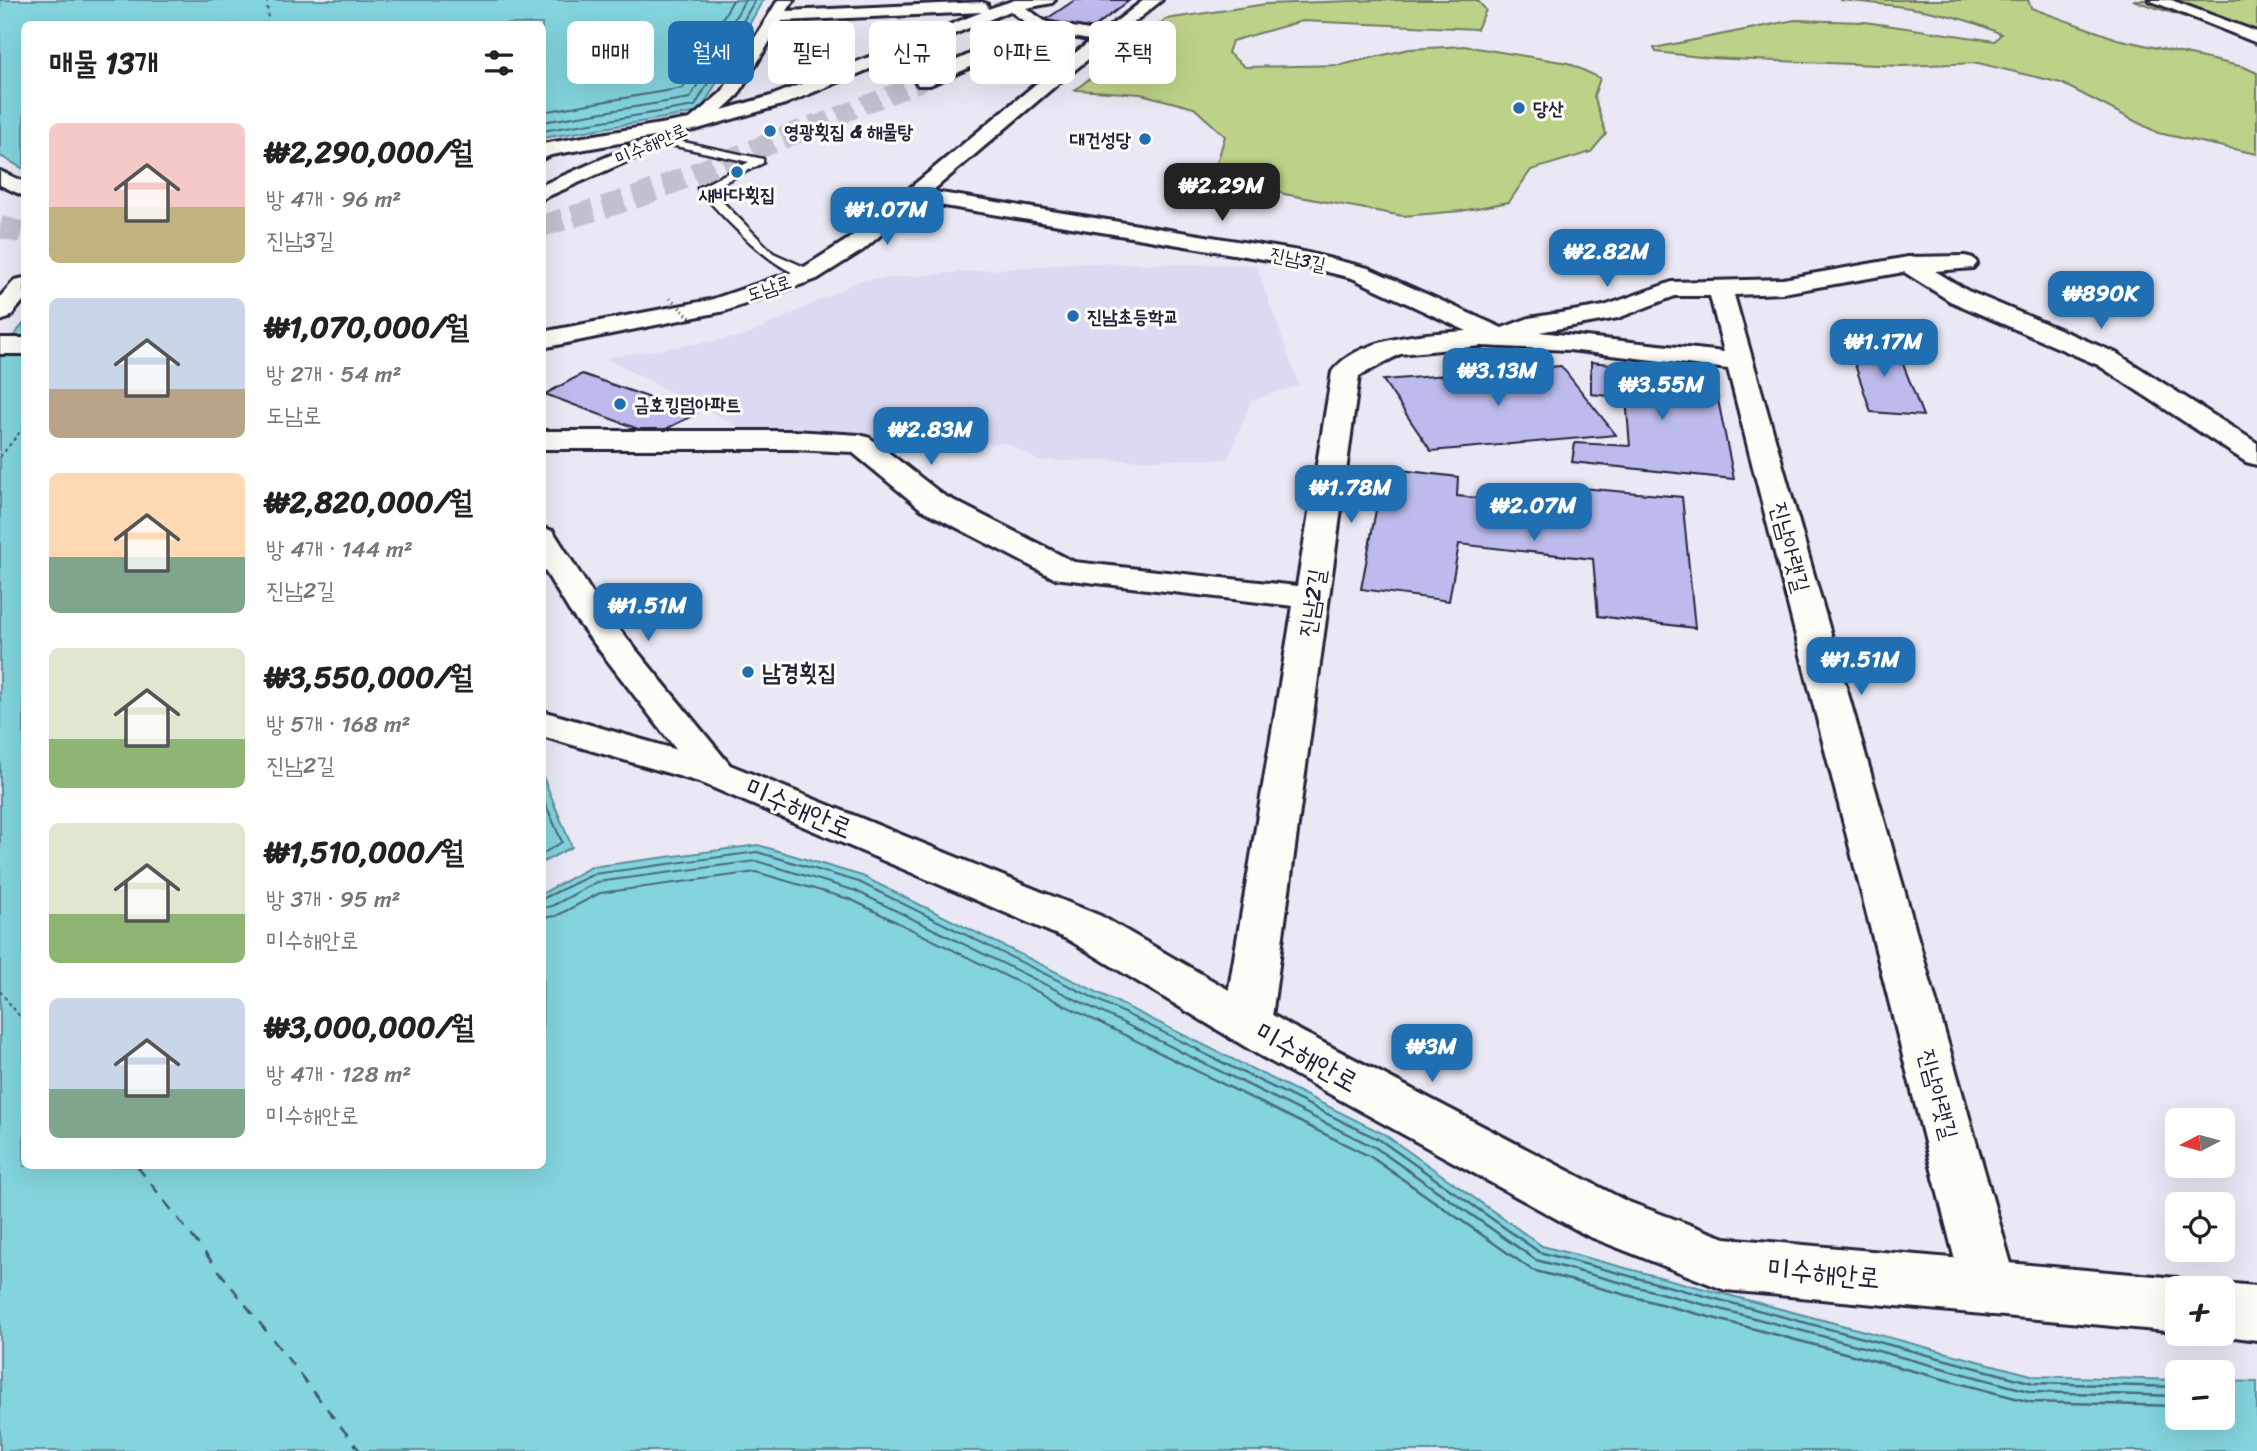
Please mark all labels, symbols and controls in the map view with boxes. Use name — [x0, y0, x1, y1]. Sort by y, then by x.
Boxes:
chip: 매매 — [567, 21, 654, 84]
chip: 월세 — [668, 21, 754, 84]
chip: 필터 — [768, 21, 855, 84]
chip: 신규 — [869, 21, 956, 84]
chip: 아파트 — [970, 21, 1075, 84]
chip: 주택 — [1089, 21, 1176, 84]
text: 매물 13개 — [49, 36, 159, 90]
icon: filters — [480, 44, 518, 82]
place label: 당산 — [1533, 92, 1564, 125]
marker: 당산 — [1511, 100, 1527, 116]
street label: 미수해안로 — [609, 113, 693, 175]
place label: 영광횟집 & 해물탕 — [784, 115, 914, 148]
marker: 영광횟집 & 해물탕 — [762, 123, 778, 139]
place label: 대건성당 — [1070, 123, 1132, 156]
text: ₩2,290,000/월 — [266, 125, 473, 179]
marker: 대건성당 — [1137, 131, 1153, 147]
icon: home — [105, 151, 189, 235]
marker: 새바다횟집 — [729, 164, 745, 180]
pin: ₩2.29M — [1165, 164, 1279, 223]
text: ₩2.29M — [1180, 165, 1264, 206]
place label: 새바다횟집 — [698, 178, 775, 211]
text: 방 4개 · 96 m² — [266, 179, 401, 220]
pin: ₩1.07M — [830, 188, 944, 247]
text: ₩1.07M — [847, 189, 927, 230]
text: 진남3길 — [266, 220, 334, 261]
pin: ₩2.82M — [1550, 230, 1664, 289]
text: ₩2.82M — [1565, 231, 1649, 272]
street label: 진남3길 — [1267, 237, 1329, 281]
street label: 도남로 — [742, 265, 796, 311]
pin: ₩890K — [2052, 272, 2150, 331]
text: ₩890K — [2064, 273, 2138, 314]
text: ₩1,070,000/월 — [266, 300, 469, 354]
place label: 진남초등학교 — [1087, 300, 1179, 333]
marker: 진남초등학교 — [1065, 308, 1081, 324]
pin: ₩1.17M — [1827, 320, 1941, 379]
text: ₩1.17M — [1846, 321, 1922, 362]
icon: home — [105, 326, 189, 410]
pin: ₩3.13M — [1441, 348, 1555, 408]
text: ₩3.13M — [1459, 350, 1537, 391]
text: 방 2개 · 54 m² — [266, 354, 402, 395]
pin: ₩3.55M — [1605, 362, 1719, 422]
text: ₩3.55M — [1620, 364, 1704, 405]
place label: 금호킹덤아파트 — [634, 388, 741, 421]
text: 도남로 — [266, 395, 322, 436]
marker: 금호킹덤아파트 — [612, 396, 628, 412]
pin: ₩2.83M — [874, 407, 988, 467]
text: ₩2.83M — [889, 409, 973, 450]
pin: ₩1.78M — [1294, 466, 1408, 525]
text: ₩1.78M — [1311, 467, 1391, 508]
text: ₩2,820,000/월 — [266, 475, 473, 529]
pin: ₩2.07M — [1477, 484, 1591, 543]
text: ₩2.07M — [1492, 485, 1576, 526]
street label: 진남아랫길 — [1758, 497, 1822, 597]
icon: home — [105, 501, 189, 585]
text: 방 4개 · 144 m² — [266, 529, 413, 570]
street label: 진남2길 — [1286, 566, 1338, 640]
text: 진남2길 — [266, 570, 335, 611]
pin: ₩1.51M — [591, 584, 705, 643]
text: ₩1.51M — [609, 585, 687, 626]
pin: ₩1.51M — [1804, 638, 1918, 697]
text: ₩1.51M — [1822, 639, 1900, 680]
text: ₩3,550,000/월 — [266, 650, 473, 704]
place label: 남경횟집 — [762, 652, 836, 693]
marker: 남경횟집 — [740, 664, 756, 680]
icon: home — [105, 676, 189, 760]
text: 방 5개 · 168 m² — [266, 704, 411, 745]
text: 진남2길 — [266, 745, 335, 786]
street label: 미수해안로 — [738, 763, 860, 853]
text: ₩1,510,000/월 — [266, 825, 464, 879]
icon: home — [105, 851, 189, 935]
text: 방 3개 · 95 m² — [266, 879, 401, 920]
text: 미수해안로 — [266, 920, 359, 961]
text: ₩3,000,000/월 — [266, 1000, 475, 1054]
street label: 미수해안로 — [1246, 1008, 1368, 1106]
pin: ₩3M — [1398, 1024, 1466, 1084]
icon: home — [105, 1026, 189, 1110]
text: ₩3M — [1407, 1026, 1457, 1067]
street label: 진남아랫길 — [1906, 1044, 1970, 1144]
text: 방 4개 · 128 m² — [266, 1054, 411, 1095]
text: 미수해안로 — [266, 1095, 359, 1136]
north arrow — [2165, 1108, 2235, 1178]
map controls — [2165, 1108, 2235, 1430]
button: locate — [2165, 1192, 2235, 1262]
street label: 미수해안로 — [1766, 1244, 1882, 1302]
button: + — [2165, 1276, 2235, 1346]
button: − — [2165, 1360, 2235, 1430]

